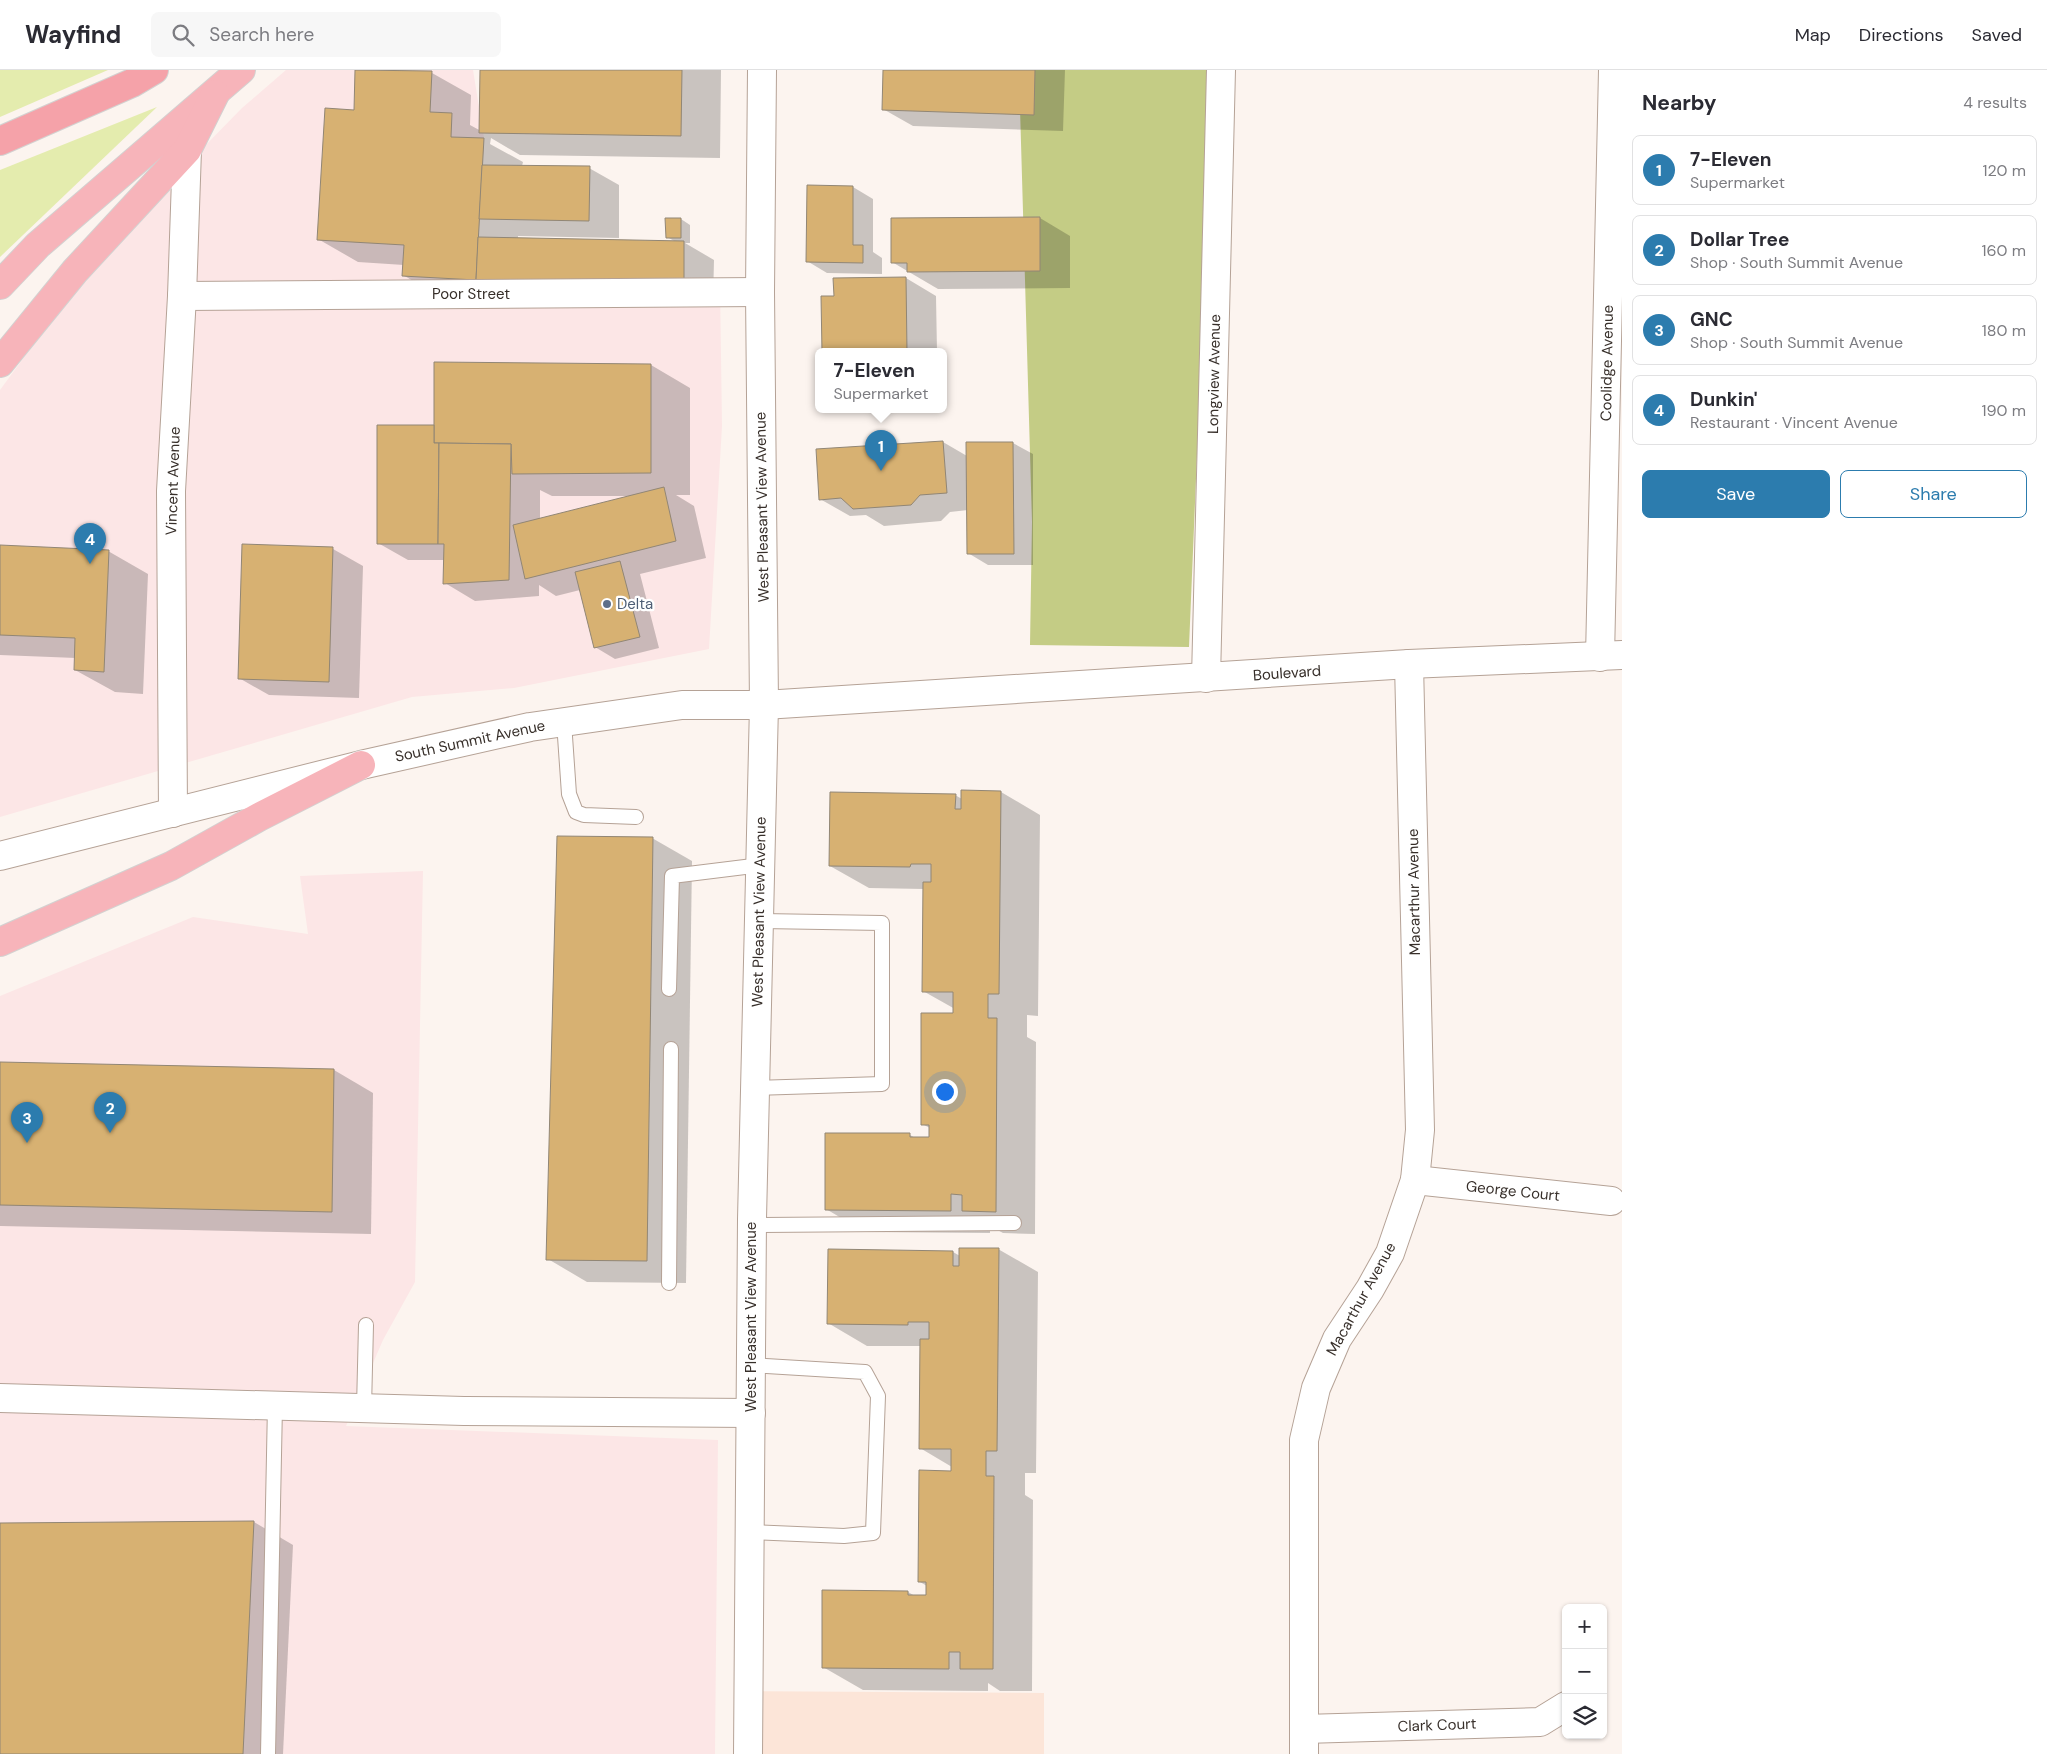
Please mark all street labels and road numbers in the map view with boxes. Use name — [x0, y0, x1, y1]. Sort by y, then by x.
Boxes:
street label: Poor Street — [432, 284, 510, 304]
street label: Coolidge Avenue — [1596, 305, 1618, 421]
street label: Longview Avenue — [1203, 314, 1225, 434]
street label: West Pleasant View Avenue — [750, 412, 774, 602]
street label: Vincent Avenue — [161, 426, 185, 536]
street label: Boulevard — [1252, 661, 1322, 685]
street label: South Summit Avenue — [393, 715, 547, 767]
street label: West Pleasant View Avenue — [747, 817, 771, 1007]
street label: Macarthur Avenue — [1403, 828, 1425, 956]
street label: George Court — [1465, 1176, 1561, 1206]
street label: West Pleasant View Avenue — [741, 1222, 761, 1412]
street label: Macarthur Avenue — [1322, 1239, 1400, 1359]
street label: Clark Court — [1397, 1714, 1477, 1736]

